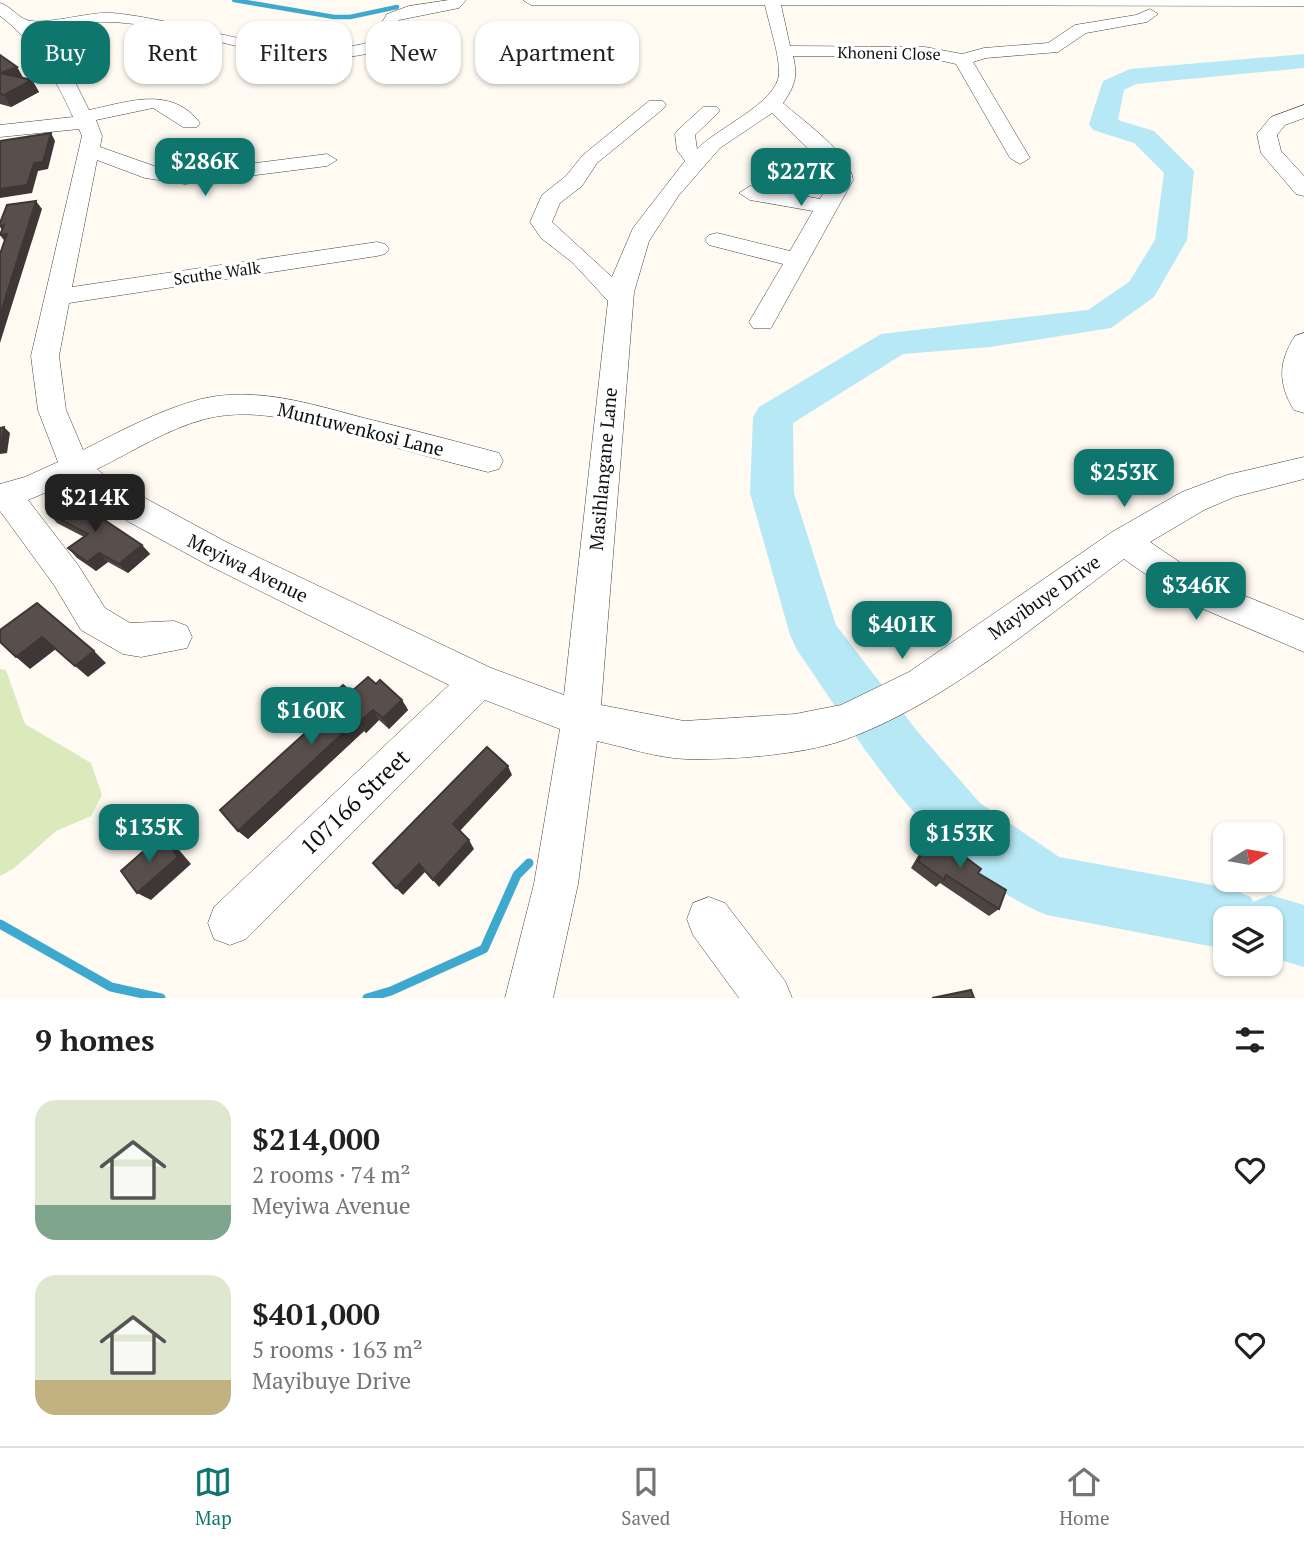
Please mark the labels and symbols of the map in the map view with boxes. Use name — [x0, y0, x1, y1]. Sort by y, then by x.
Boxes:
street label: Khoneni Close — [837, 41, 941, 65]
pin: $286K — [156, 138, 254, 198]
pin: $227K — [752, 148, 850, 208]
street label: Scuthe Walk — [172, 256, 263, 290]
street label: Masihlangane Lane — [583, 386, 622, 552]
street label: Muntuwenkosi Lane — [275, 396, 447, 461]
pin: $253K — [1075, 449, 1173, 509]
pin: $214K — [46, 475, 144, 534]
street label: Meyiwa Avenue — [184, 528, 313, 607]
street label: Mayibuye Drive — [983, 549, 1105, 645]
pin: $346K — [1147, 562, 1245, 622]
pin: $401K — [853, 602, 951, 661]
pin: $160K — [262, 688, 360, 747]
street label: 107166 Street — [293, 741, 416, 862]
pin: $135K — [100, 804, 198, 864]
pin: $153K — [911, 810, 1009, 870]
north arrow — [1213, 822, 1283, 892]

